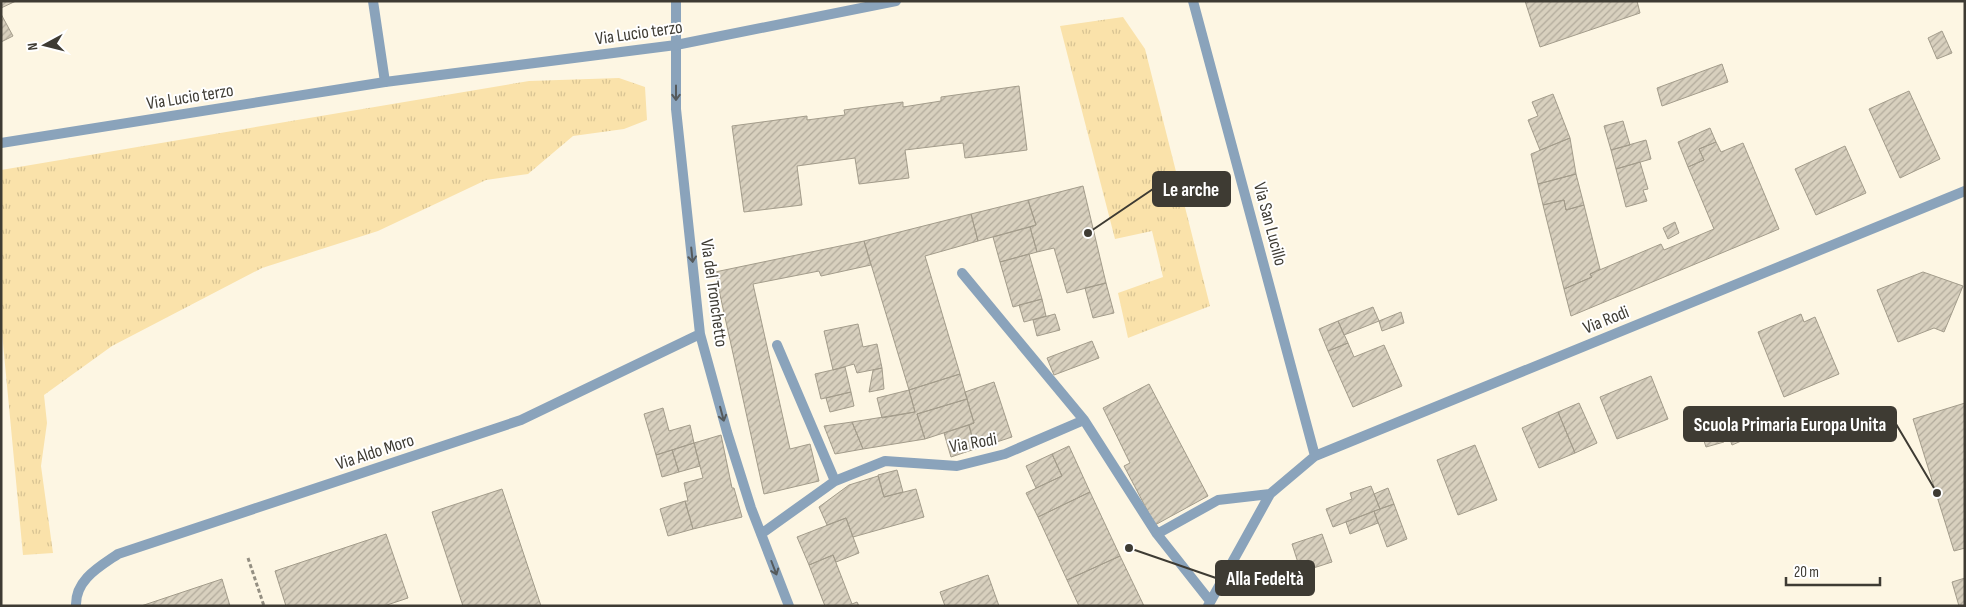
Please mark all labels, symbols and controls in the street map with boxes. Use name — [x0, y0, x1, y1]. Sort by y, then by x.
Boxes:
street label: Via Lucio terzo — [594, 17, 684, 49]
north arrow — [20, 20, 70, 70]
text: N — [24, 42, 41, 51]
street label: Via Lucio terzo — [145, 80, 235, 114]
one-way arrow — [671, 85, 681, 101]
callout: Le arche — [1153, 172, 1230, 206]
text: Le arche — [1163, 179, 1219, 202]
street label: Via San Lucillo — [1249, 180, 1291, 268]
street label: Via del Tronchetto — [696, 238, 732, 348]
one-way arrow — [687, 247, 697, 263]
street label: Via Rodi — [1580, 301, 1632, 339]
one-way arrow — [718, 406, 728, 422]
callout: Scuola Primaria Europa Unita — [1684, 407, 1896, 441]
text: Scuola Primaria Europa Unita — [1694, 414, 1886, 437]
street label: Via Rodi — [948, 429, 998, 457]
street label: Via Aldo Moro — [333, 430, 417, 474]
scale bar — [1786, 554, 1880, 586]
one-way arrow — [770, 560, 779, 575]
callout: Alla Fedeltà — [1216, 561, 1314, 595]
text: 20 m — [1794, 563, 1819, 582]
text: Alla Fedeltà — [1225, 568, 1304, 591]

